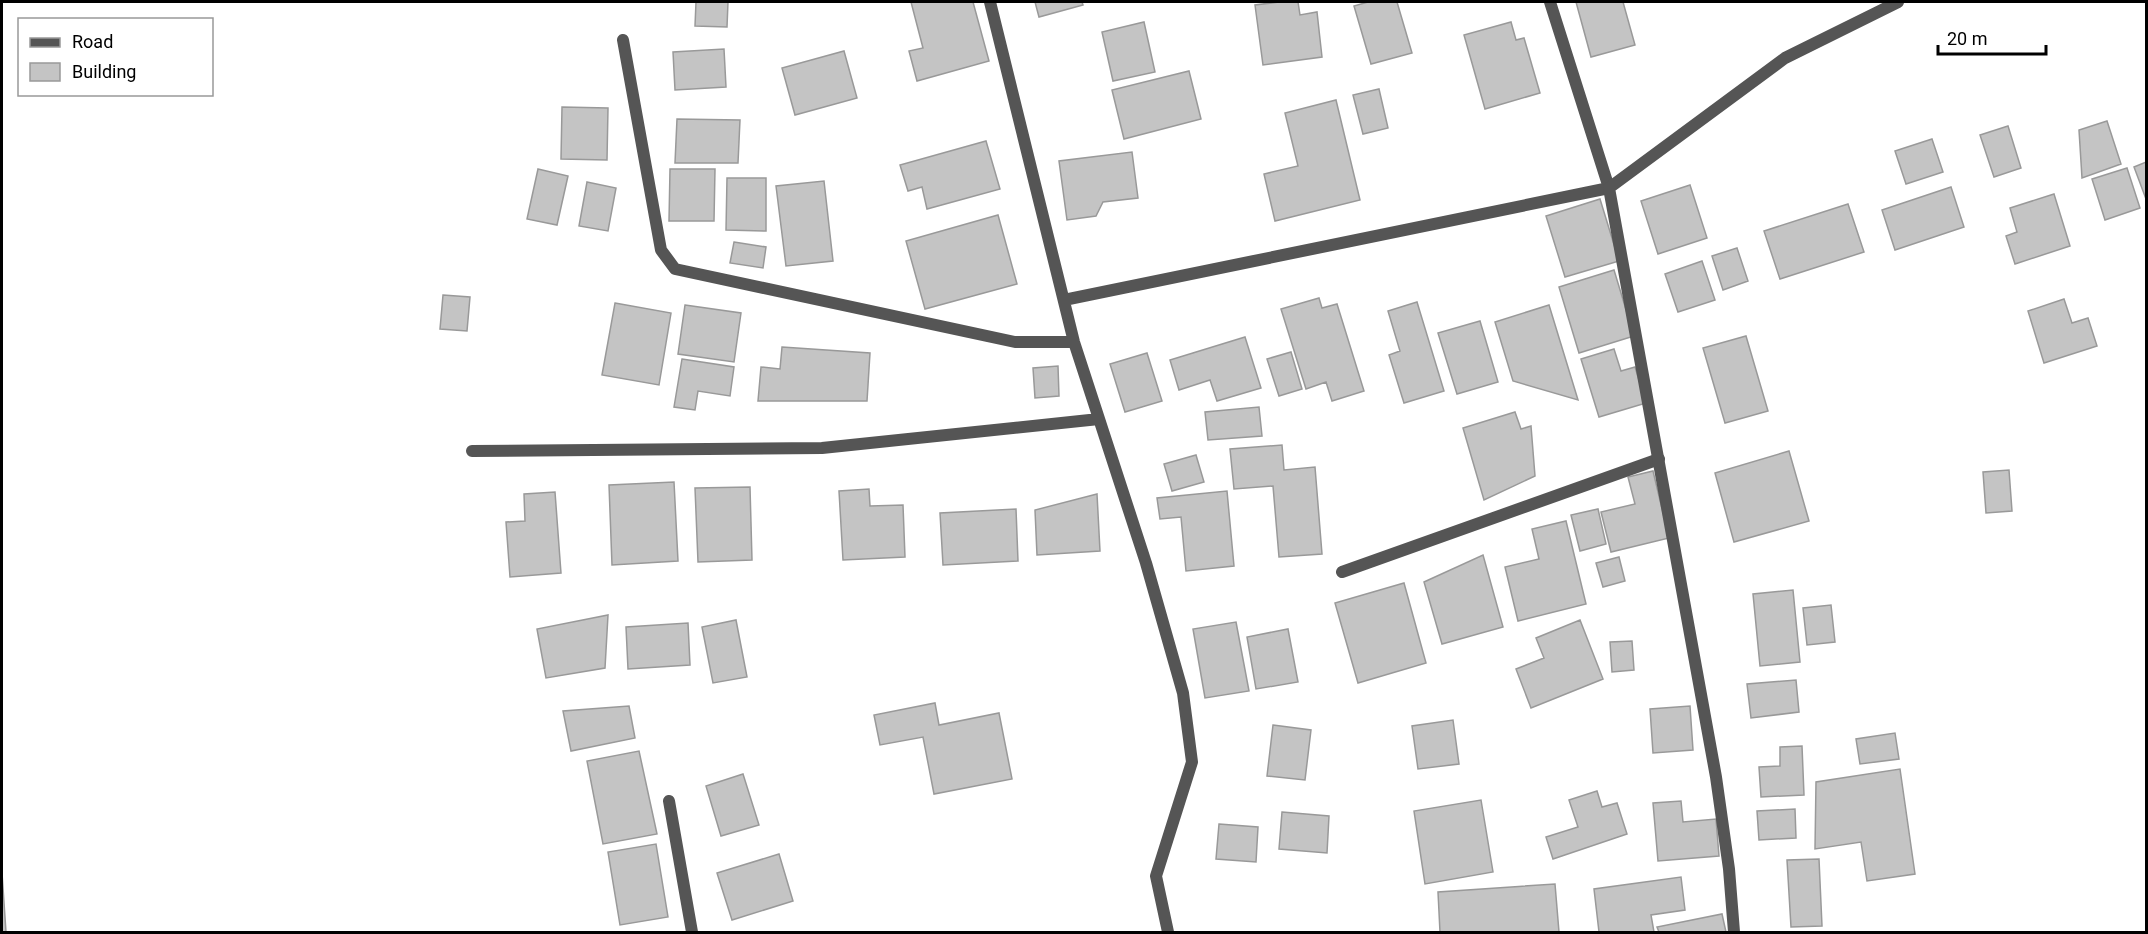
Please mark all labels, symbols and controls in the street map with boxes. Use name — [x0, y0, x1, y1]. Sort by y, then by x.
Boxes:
legend — [18, 18, 213, 96]
scale bar — [1938, 18, 2046, 56]
text: 20 m — [1947, 28, 1987, 49]
text: Road — [72, 31, 113, 52]
text: Building — [72, 61, 136, 82]

